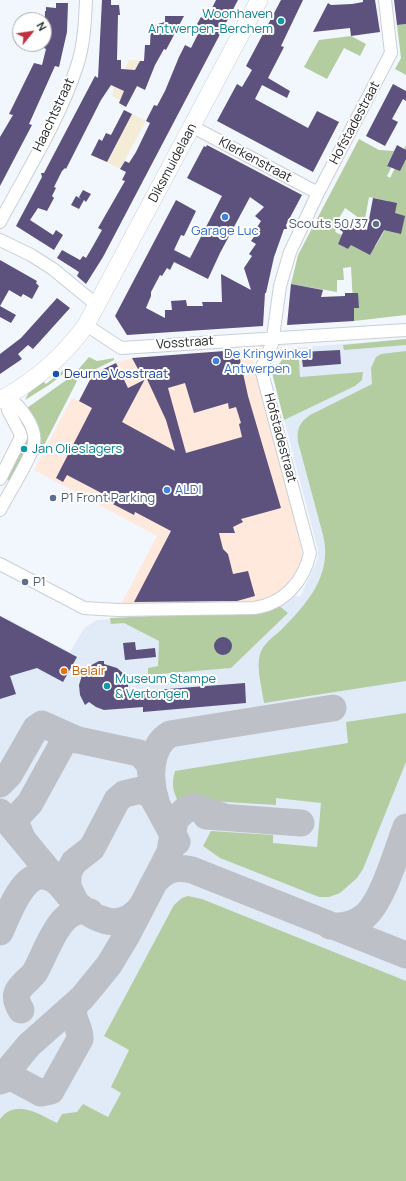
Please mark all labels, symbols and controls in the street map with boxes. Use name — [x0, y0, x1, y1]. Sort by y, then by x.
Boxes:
place label: Woonhaven Antwerpen-Berchem — [148, 6, 273, 37]
north arrow — [12, 12, 52, 52]
marker: Woonhaven Antwerpen-Berchem — [276, 16, 286, 26]
text: N — [33, 19, 50, 33]
street label: Haachtstraat — [30, 76, 78, 154]
street label: Hofstadestraat — [327, 79, 383, 167]
street label: Diksmuidelaan — [146, 121, 200, 205]
street label: Klerkenstraat — [216, 134, 294, 186]
marker: Garage Luc — [220, 212, 230, 222]
place label: Scouts 50/37 — [289, 216, 368, 232]
marker: Scouts 50/37 — [371, 219, 381, 229]
place label: Garage Luc — [191, 223, 259, 239]
street label: Vosstraat — [156, 333, 214, 353]
place label: De Kringwinkel Antwerpen — [224, 346, 311, 377]
marker: De Kringwinkel Antwerpen — [211, 356, 221, 366]
place label: Deurne Vosstraat — [64, 366, 168, 382]
marker: Deurne Vosstraat — [51, 369, 61, 379]
street label: Hofstadestraat — [261, 392, 299, 484]
place label: Jan Olieslagers — [32, 441, 122, 457]
marker: Jan Olieslagers — [19, 444, 29, 454]
place label: ALDI — [175, 482, 202, 498]
marker: ALDI — [162, 485, 172, 495]
place label: P1 Front Parking — [61, 490, 155, 506]
marker: P1 Front Parking — [48, 493, 58, 503]
place label: P1 — [33, 574, 46, 590]
marker: P1 — [20, 577, 30, 587]
place label: Belair — [72, 663, 106, 679]
marker: Belair — [59, 666, 69, 676]
place label: Museum Stampe & Vertongen — [115, 671, 216, 702]
marker: Museum Stampe & Vertongen — [102, 681, 112, 691]

